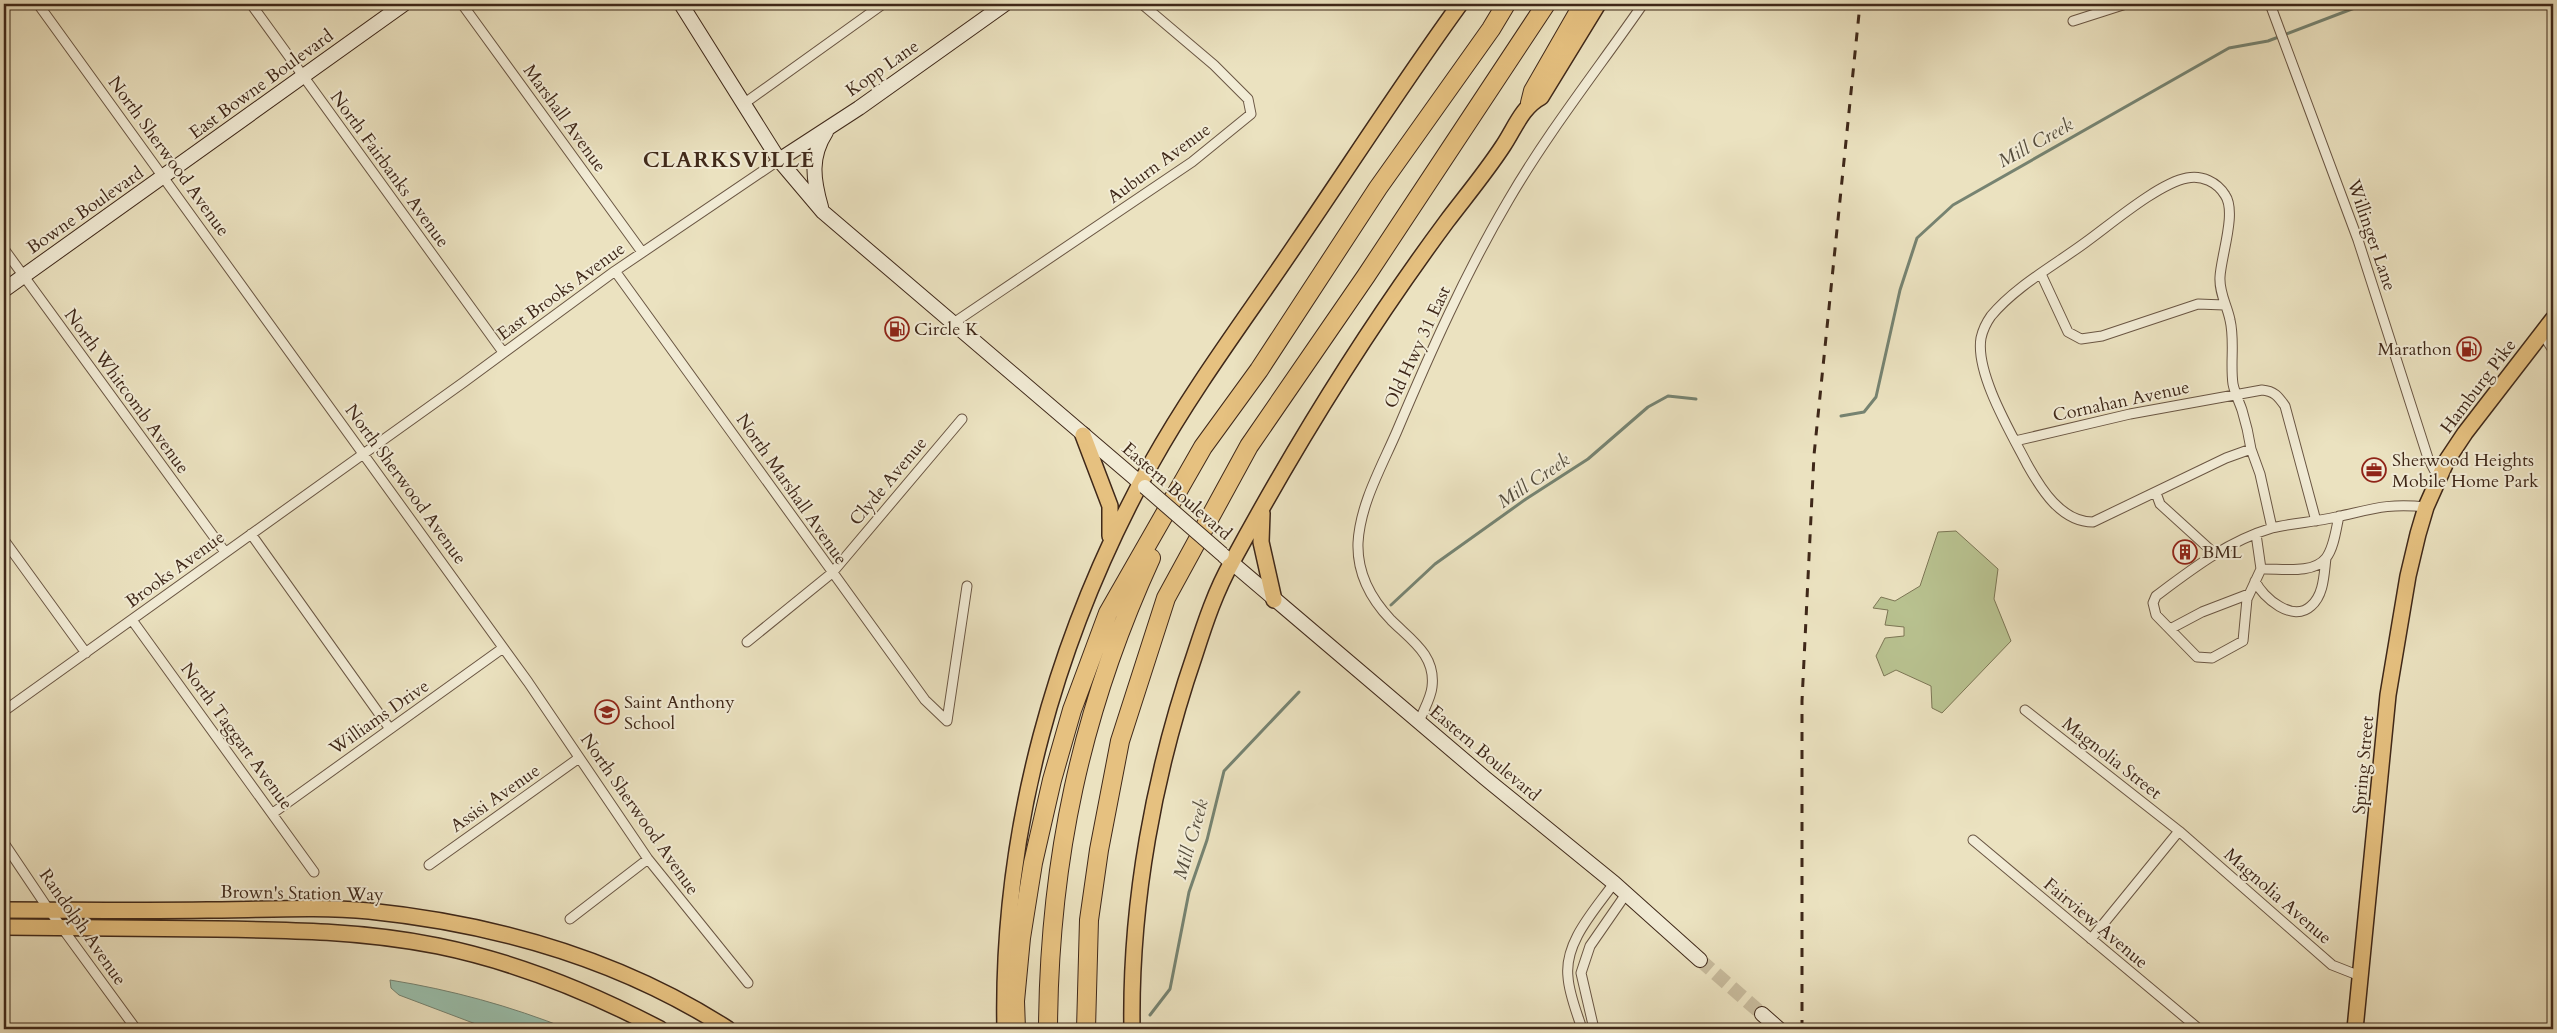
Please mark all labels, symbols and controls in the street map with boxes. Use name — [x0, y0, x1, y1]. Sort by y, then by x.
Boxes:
street label: East Bowne Boulevard — [184, 23, 339, 145]
street label: Kopp Lane — [841, 34, 924, 103]
street label: Marshall Avenue — [517, 59, 612, 177]
street label: North Sherwood Avenue — [102, 71, 235, 241]
street label: North Fairbanks Avenue — [324, 86, 455, 253]
water label: Mill Creek — [1993, 111, 2078, 174]
street label: Auburn Avenue — [1103, 117, 1216, 209]
district label: CLARKSVILLE — [643, 145, 815, 175]
street label: Bowne Boulevard — [22, 161, 149, 260]
street label: Willinger Lane — [2340, 175, 2402, 294]
street label: East Brooks Avenue — [492, 236, 630, 346]
street label: Old Hwy 31 East — [1378, 282, 1457, 412]
street label: North Whitcomb Avenue — [58, 304, 195, 479]
fuel station icon: Circle K — [884, 316, 910, 342]
place label: Circle K — [914, 317, 979, 342]
street label: Hamburg Pike — [2435, 334, 2522, 439]
fuel station icon: Marathon — [2456, 336, 2482, 362]
place label: Marathon — [2377, 337, 2453, 362]
street label: Cornahan Avenue — [2050, 375, 2192, 428]
street label: North Sherwood Avenue — [339, 399, 472, 569]
street label: North Marshall Avenue — [730, 409, 853, 570]
street label: Clyde Avenue — [844, 432, 933, 531]
street label: Eastern Boulevard — [1116, 437, 1237, 546]
water label: Mill Creek — [1492, 447, 1575, 515]
place label: Sherwood Heights Mobile Home Park — [2392, 448, 2539, 494]
office icon: Sherwood Heights Mobile Home Park — [2361, 457, 2387, 483]
street label: Brooks Avenue — [121, 525, 230, 614]
building icon: BML — [2172, 539, 2198, 565]
place label: BML — [2202, 540, 2242, 565]
street label: North Taggart Avenue — [175, 658, 299, 815]
street label: Williams Drive — [324, 674, 434, 762]
place label: Saint Anthony School — [624, 690, 735, 736]
school or university icon: Saint Anthony School — [594, 699, 620, 725]
street label: Eastern Boulevard — [1424, 699, 1546, 808]
street label: Magnolia Street — [2057, 711, 2167, 805]
street label: Spring Street — [2347, 714, 2380, 815]
street label: North Sherwood Avenue — [574, 728, 705, 900]
street label: Assisi Avenue — [445, 758, 545, 839]
water label: Mill Creek — [1167, 796, 1215, 882]
street label: Magnolia Avenue — [2218, 843, 2337, 950]
street label: Randolph Avenue — [33, 864, 132, 991]
street label: Fairview Avenue — [2038, 872, 2153, 975]
street label: Brown's Station Way — [220, 880, 384, 907]

